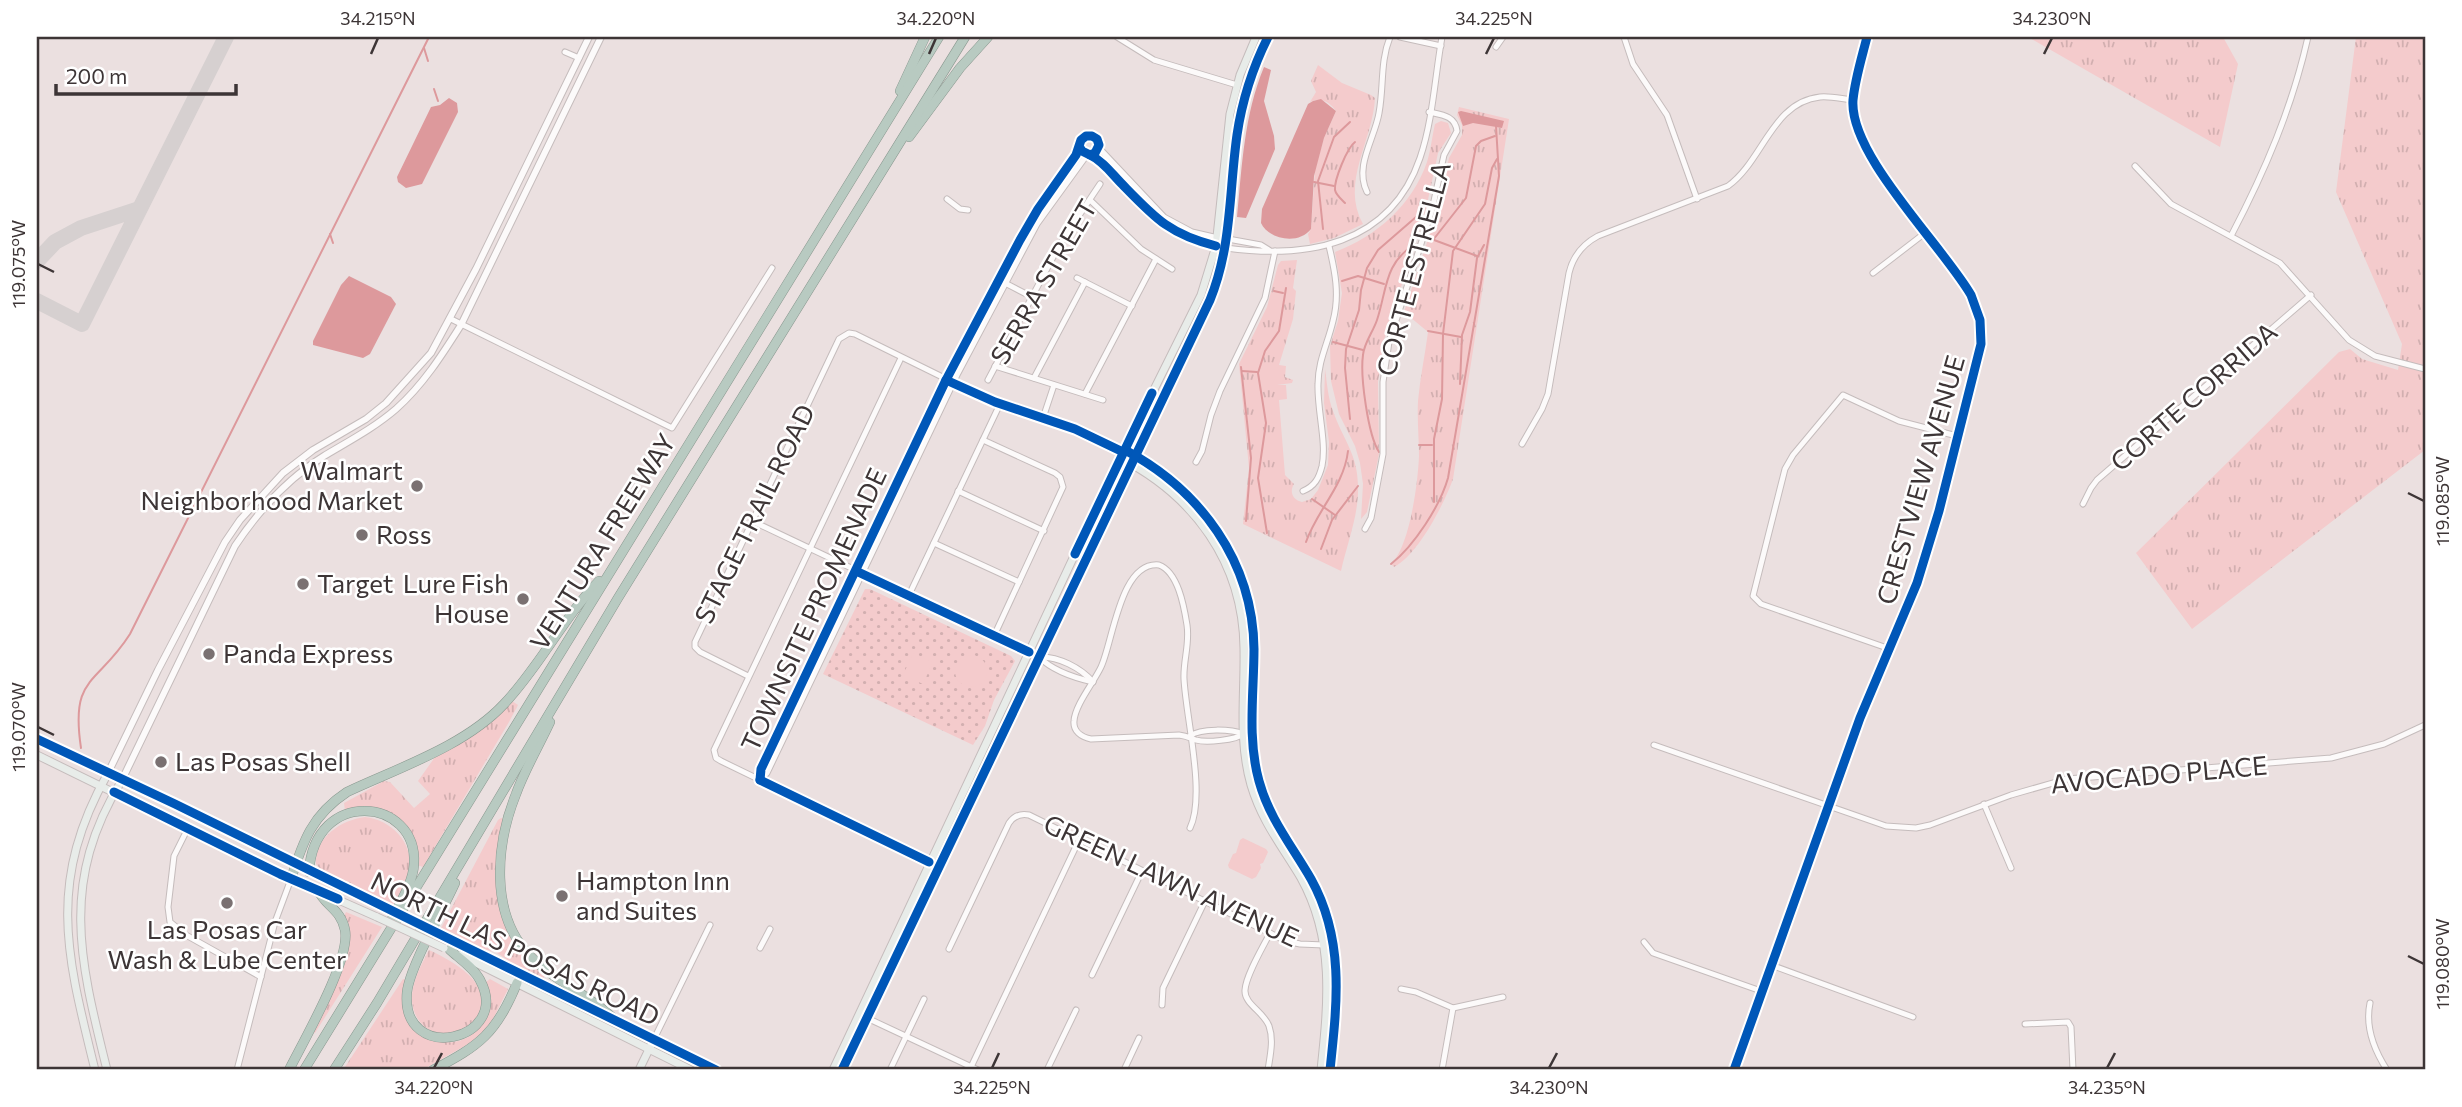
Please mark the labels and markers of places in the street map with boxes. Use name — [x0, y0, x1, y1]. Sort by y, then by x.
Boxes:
place label: Walmart Neighborhood Market — [140, 454, 403, 515]
marker: Walmart Neighborhood Market — [409, 478, 425, 494]
place label: Ross — [376, 518, 431, 549]
marker: Ross — [354, 527, 370, 543]
place label: Target — [317, 567, 393, 598]
place label: Lure Fish House — [403, 567, 509, 628]
marker: Target — [295, 576, 311, 592]
marker: Lure Fish House — [515, 591, 531, 607]
place label: Panda Express — [223, 637, 393, 668]
marker: Panda Express — [201, 646, 217, 662]
place label: Las Posas Shell — [175, 745, 351, 776]
marker: Las Posas Shell — [153, 754, 169, 770]
place label: Hampton Inn and Suites — [576, 864, 730, 925]
marker: Hampton Inn and Suites — [554, 888, 570, 904]
marker: Las Posas Car Wash & Lube Center — [219, 895, 235, 911]
place label: Las Posas Car Wash & Lube Center — [108, 913, 347, 974]

